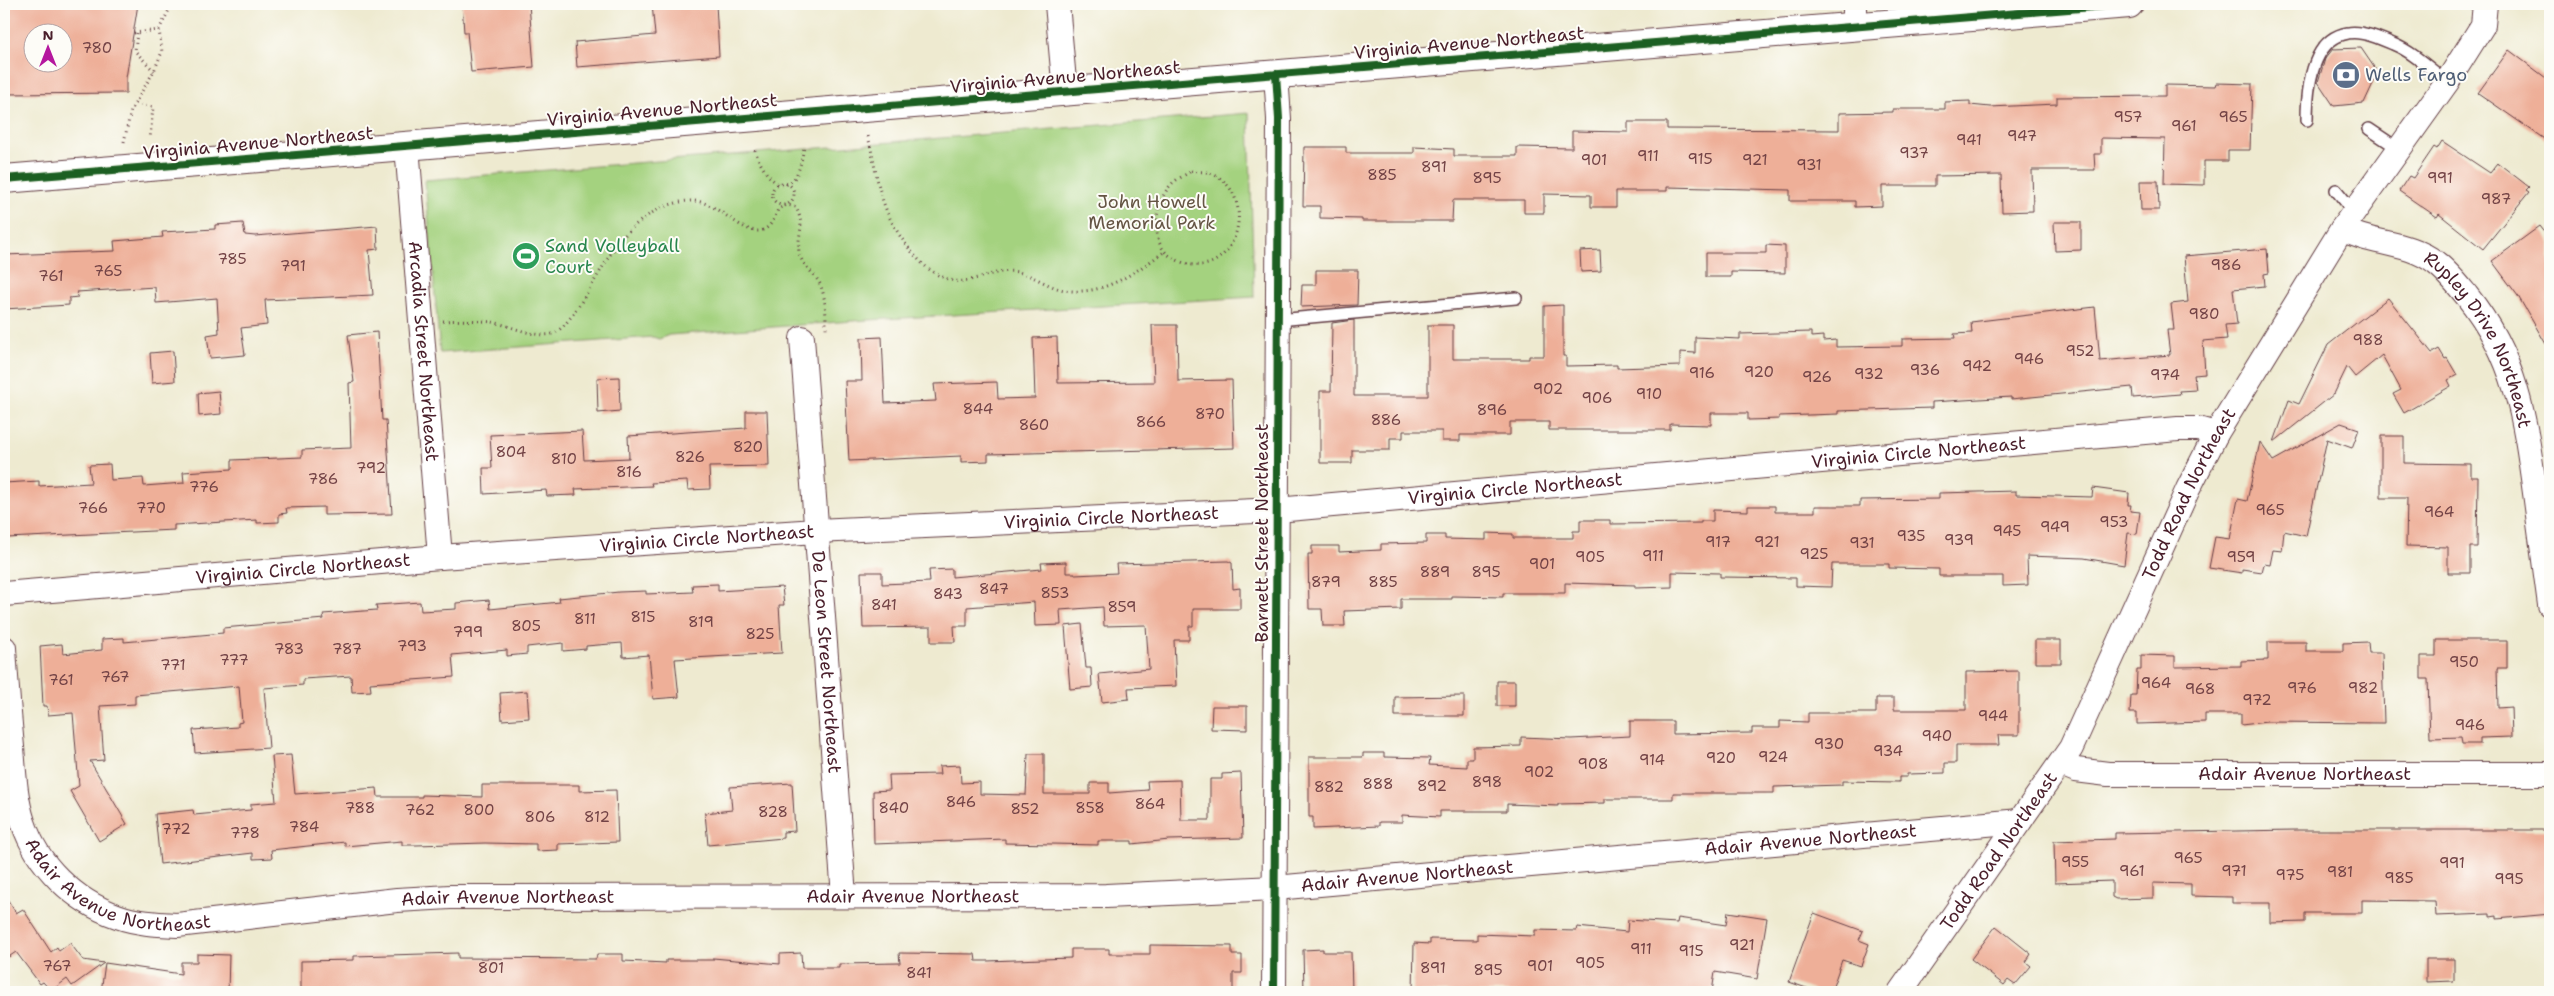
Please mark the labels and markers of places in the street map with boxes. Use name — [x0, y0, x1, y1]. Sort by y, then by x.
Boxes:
bank icon: Wells Fargo — [2331, 60, 2361, 90]
place label: Wells Fargo — [2365, 63, 2467, 87]
place label: Sand Volleyball Court — [545, 234, 680, 279]
sports icon: Sand Volleyball Court — [511, 241, 541, 271]

